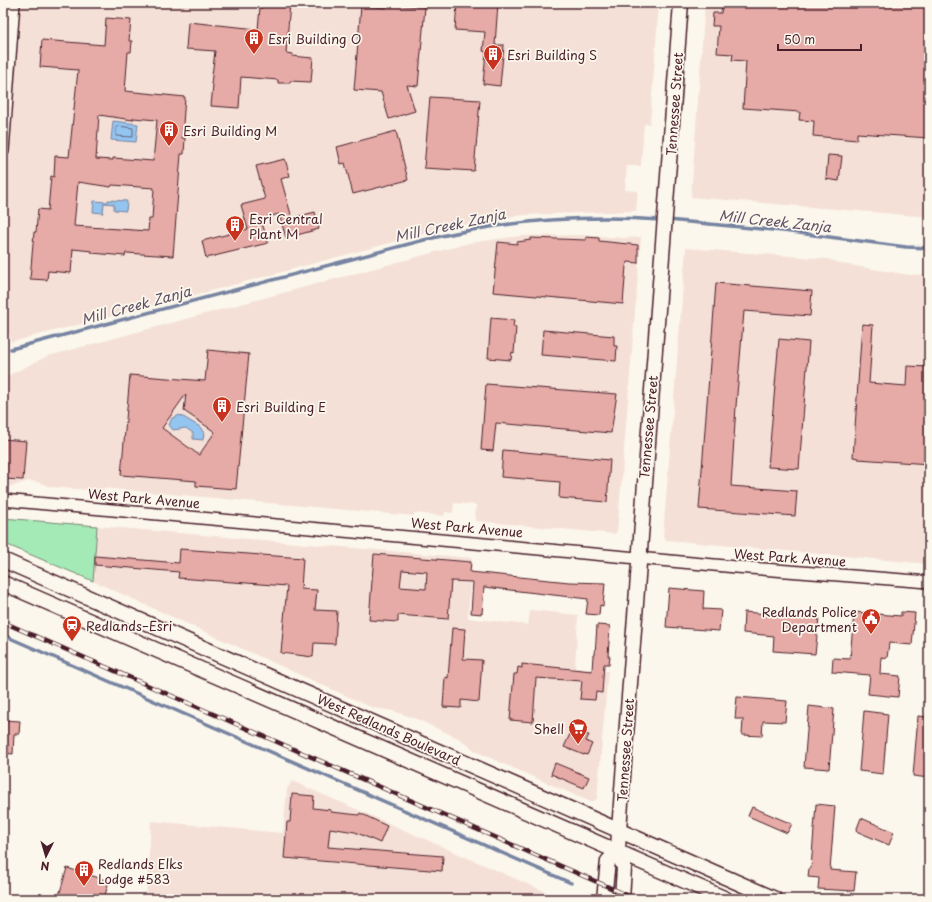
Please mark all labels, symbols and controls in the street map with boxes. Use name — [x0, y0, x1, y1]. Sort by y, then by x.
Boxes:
scale bar — [778, 26, 861, 52]
building icon: Esri Building O — [243, 27, 265, 55]
place label: Esri Building O — [268, 29, 362, 48]
text: 50 m — [784, 30, 815, 48]
building icon: Esri Building S — [482, 43, 504, 71]
place label: Esri Building S — [507, 45, 597, 64]
street label: Tennessee Street — [661, 52, 687, 156]
building icon: Esri Building M — [158, 119, 180, 147]
place label: Esri Building M — [183, 121, 277, 140]
water label: Mill Creek Zanja — [393, 203, 509, 247]
water label: Mill Creek Zanja — [718, 205, 833, 237]
place label: Esri Central Plant M — [249, 209, 323, 243]
building icon: Esri Central Plant M — [224, 214, 246, 242]
water label: Mill Creek Zanja — [79, 280, 194, 330]
street label: Tennessee Street — [634, 375, 662, 479]
building icon: Esri Building E — [211, 395, 233, 423]
place label: Esri Building E — [236, 397, 326, 416]
street label: West Park Avenue — [87, 484, 201, 512]
street label: West Park Avenue — [410, 513, 524, 541]
street label: West Park Avenue — [733, 544, 847, 570]
place label: Redlands Police Department — [762, 602, 857, 636]
public building icon: Redlands Police Department — [860, 607, 882, 635]
station icon: Redlands–Esri — [61, 614, 83, 642]
place label: Redlands–Esri — [86, 616, 172, 635]
street label: West Redlands Boulevard — [314, 689, 464, 769]
street label: Tennessee Street — [612, 698, 638, 802]
supermarket icon: Shell — [567, 717, 589, 745]
place label: Shell — [533, 719, 564, 738]
north arrow — [26, 836, 66, 876]
place label: Redlands Elks Lodge #583 — [98, 854, 183, 888]
text: N — [40, 858, 50, 875]
building icon: Redlands Elks Lodge #583 — [73, 859, 95, 887]

